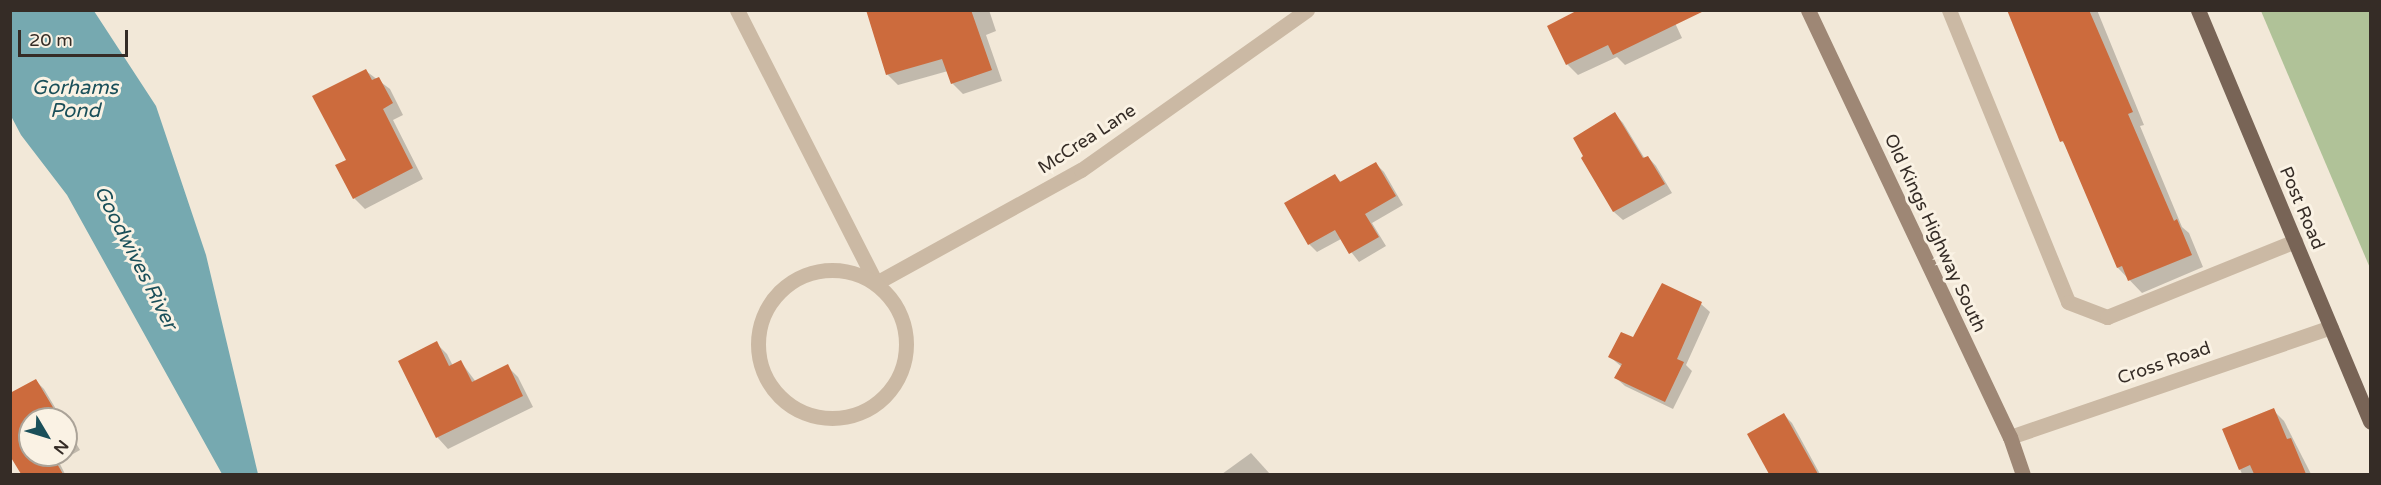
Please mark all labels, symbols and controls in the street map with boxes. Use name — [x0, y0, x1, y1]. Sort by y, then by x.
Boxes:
scale bar — [21, 18, 130, 56]
text: 20 m — [29, 29, 73, 51]
water label: Gorhams Pond — [32, 77, 118, 124]
street label: McCrea Lane — [1034, 99, 1140, 179]
street label: Old Kings Highway South — [1879, 130, 1991, 336]
street label: Post Road — [2275, 163, 2329, 253]
water label: Goodwives River — [88, 182, 182, 334]
street label: Cross Road — [2115, 337, 2213, 389]
north arrow — [18, 407, 78, 467]
text: N — [49, 436, 72, 458]

